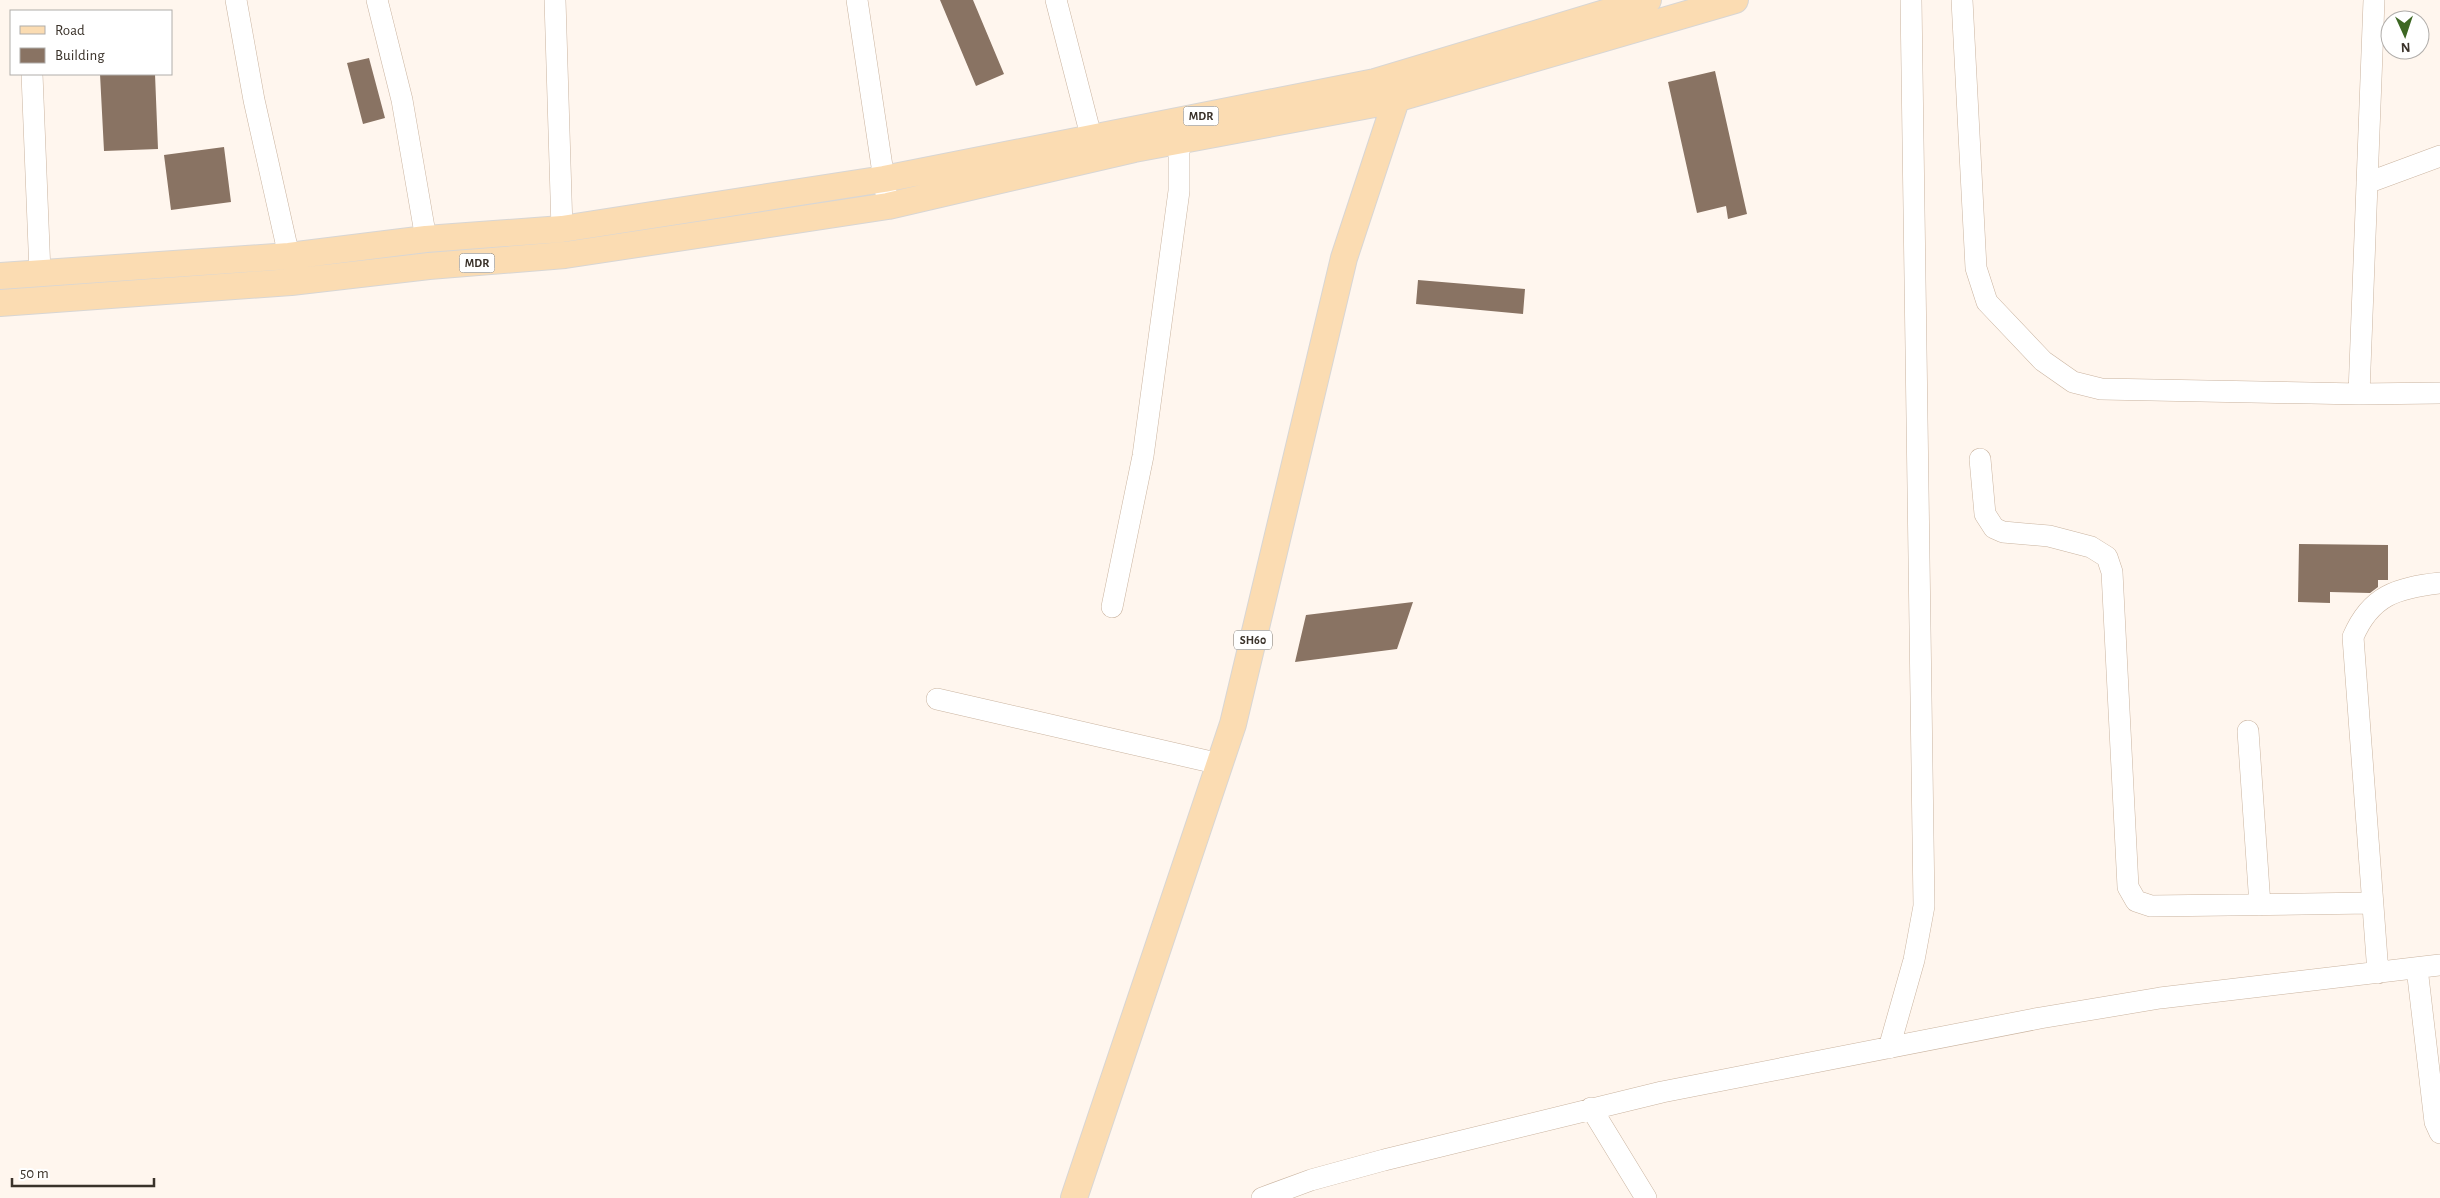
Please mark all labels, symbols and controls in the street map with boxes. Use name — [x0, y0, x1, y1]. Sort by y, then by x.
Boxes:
legend — [10, 10, 172, 75]
north arrow — [2380, 10, 2430, 60]
text: Road — [55, 23, 85, 38]
text: N — [2400, 40, 2411, 54]
text: Building — [55, 48, 105, 63]
road number: MDR — [1184, 106, 1218, 125]
road number: MDR — [460, 254, 494, 272]
road number: SH60 — [1234, 630, 1272, 650]
scale bar — [12, 1156, 155, 1188]
text: 50 m — [20, 1166, 49, 1181]

